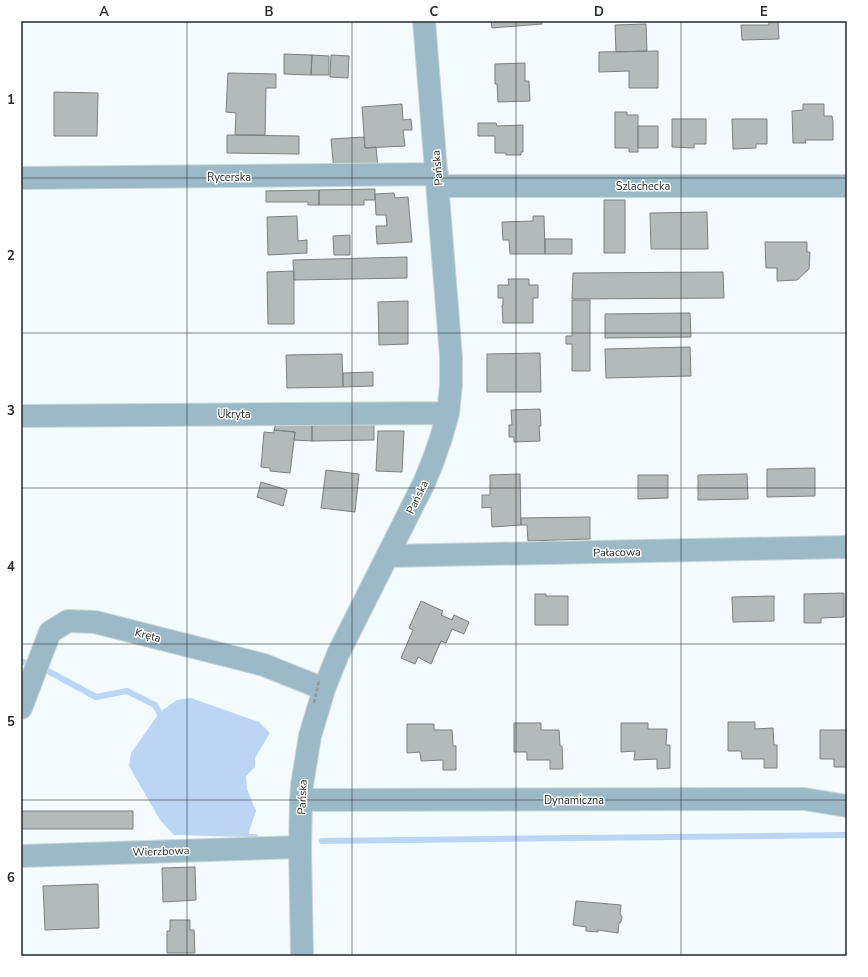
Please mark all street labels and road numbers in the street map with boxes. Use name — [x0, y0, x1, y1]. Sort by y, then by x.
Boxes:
street label: Pańska — [428, 150, 447, 186]
street label: Rycerska — [207, 170, 251, 185]
street label: Szlachecka — [616, 179, 670, 194]
street label: Ukryta — [217, 407, 251, 422]
street label: Pańska — [403, 478, 432, 516]
street label: Pałacowa — [593, 545, 641, 560]
street label: Kręta — [133, 625, 163, 646]
street label: Pańska — [294, 779, 311, 815]
street label: Dynamiczna — [544, 793, 604, 808]
street label: Wierzbowa — [132, 843, 190, 860]

